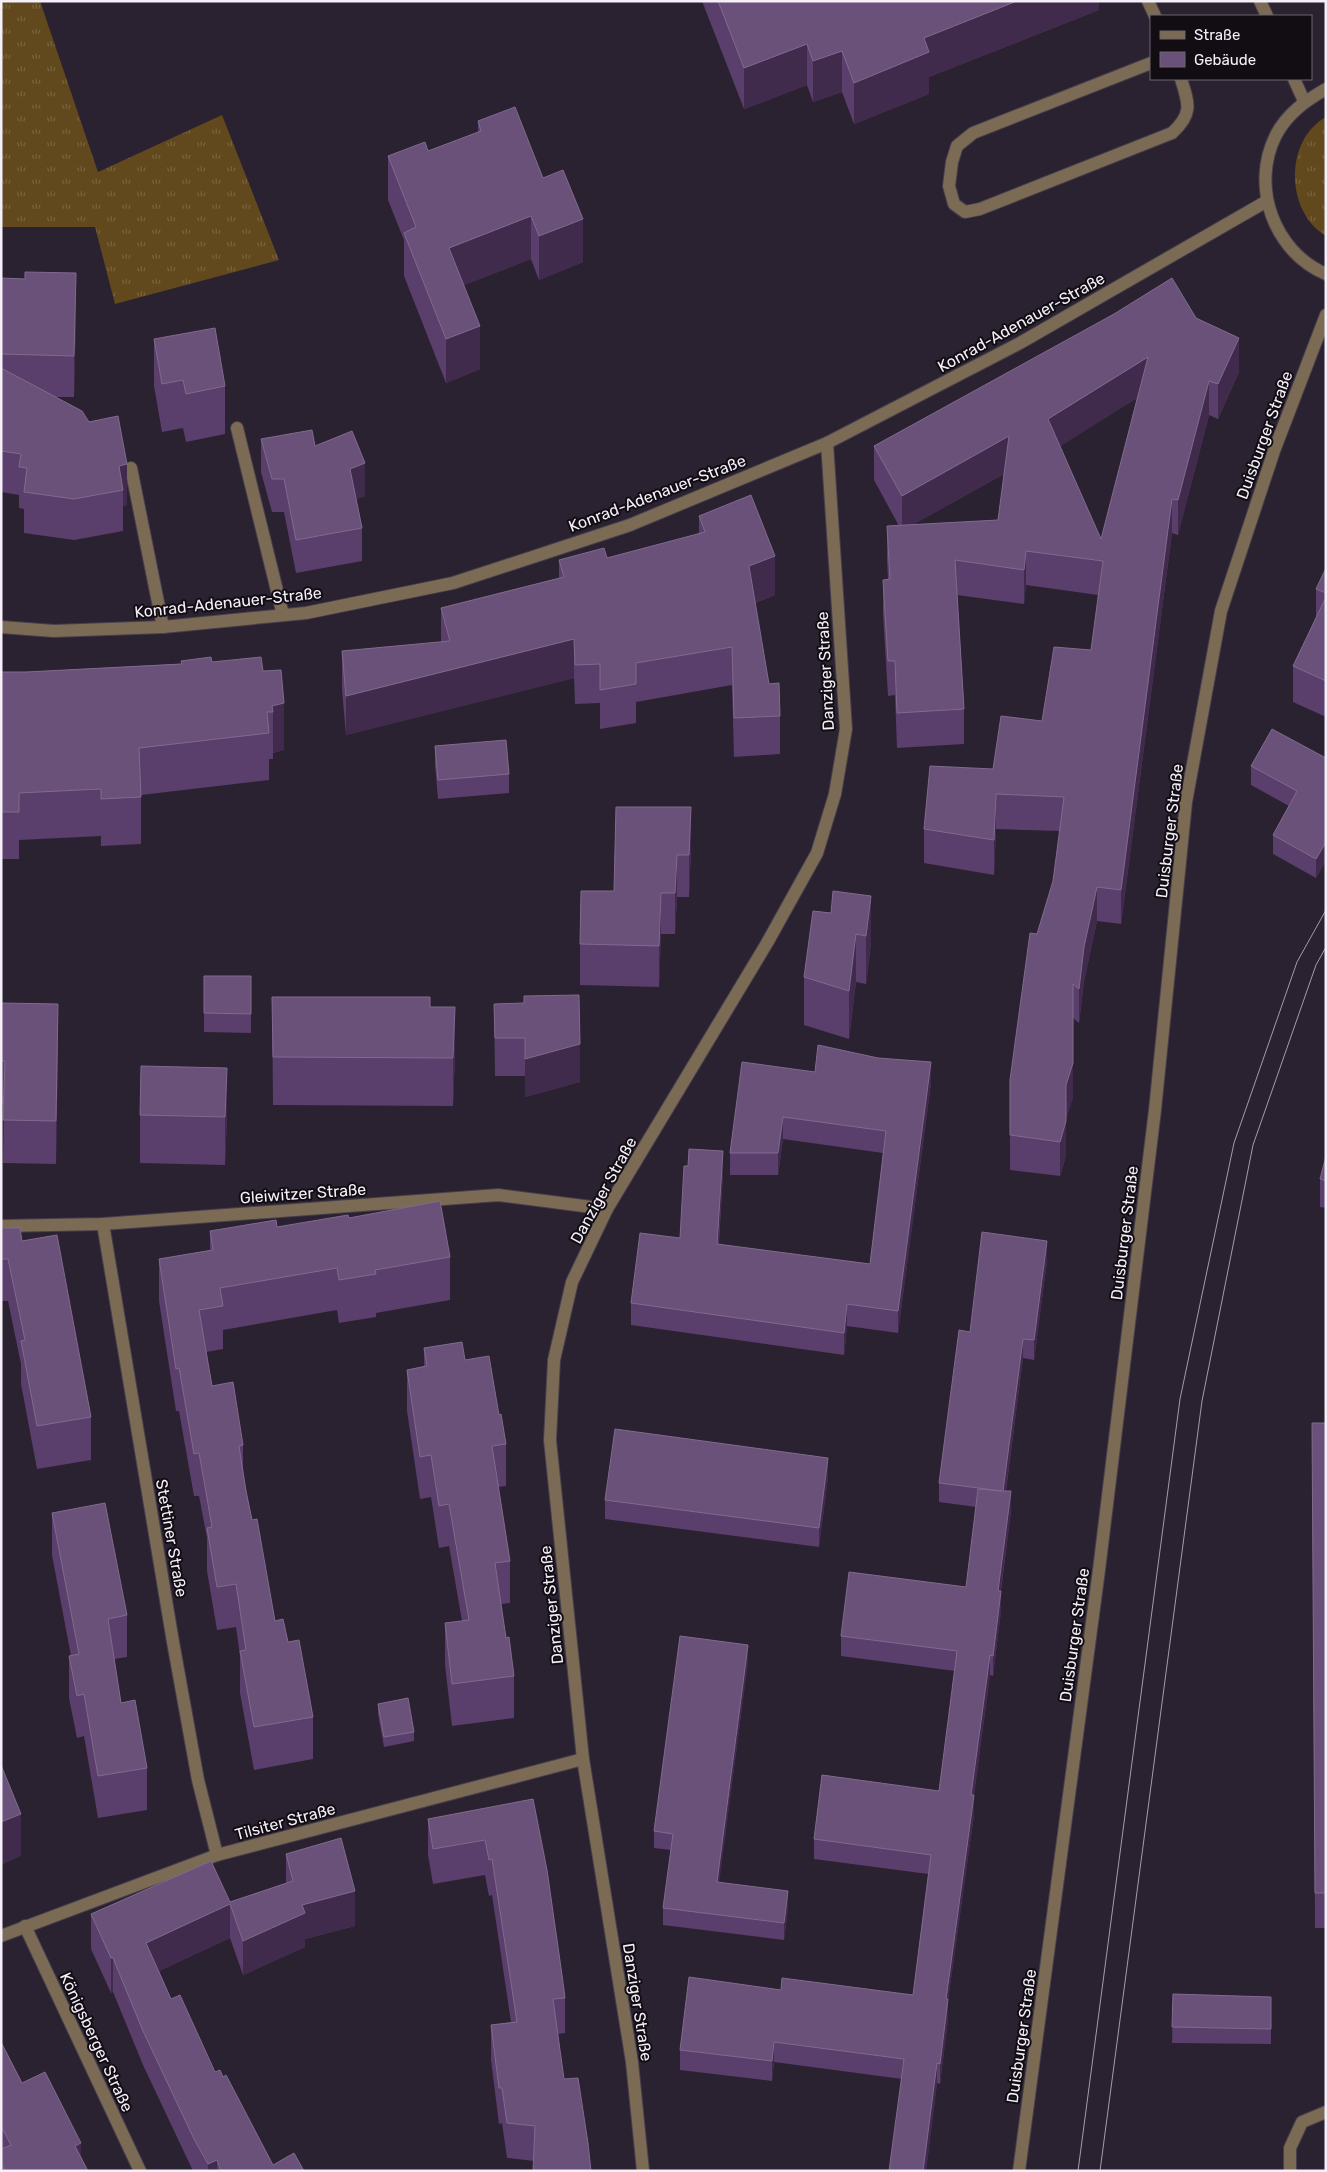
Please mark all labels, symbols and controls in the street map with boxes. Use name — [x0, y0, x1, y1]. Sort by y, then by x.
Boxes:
legend — [1150, 15, 1312, 80]
text: Straße — [1194, 26, 1240, 44]
text: Gebäude — [1194, 51, 1256, 69]
street label: Konrad-Adenauer-Straße — [934, 268, 1108, 376]
street label: Duisburger Straße — [1232, 368, 1297, 502]
street label: Konrad-Adenauer-Straße — [566, 451, 748, 536]
street label: Konrad-Adenauer-Straße — [133, 583, 323, 622]
street label: Danziger Straße — [813, 611, 838, 731]
street label: Duisburger Straße — [1152, 763, 1187, 899]
street label: Danziger Straße — [566, 1134, 641, 1247]
street label: Duisburger Straße — [1107, 1165, 1142, 1301]
street label: Gleiwitzer Straße — [239, 1180, 367, 1207]
street label: Stettiner Straße — [152, 1478, 191, 1598]
street label: Danziger Straße — [536, 1545, 567, 1665]
street label: Duisburger Straße — [1056, 1567, 1093, 1703]
street label: Tilsiter Straße — [233, 1799, 337, 1844]
street label: Danziger Straße — [619, 1942, 656, 2062]
street label: Duisburger Straße — [1003, 1968, 1040, 2104]
street label: Königsberger Straße — [56, 1970, 137, 2115]

